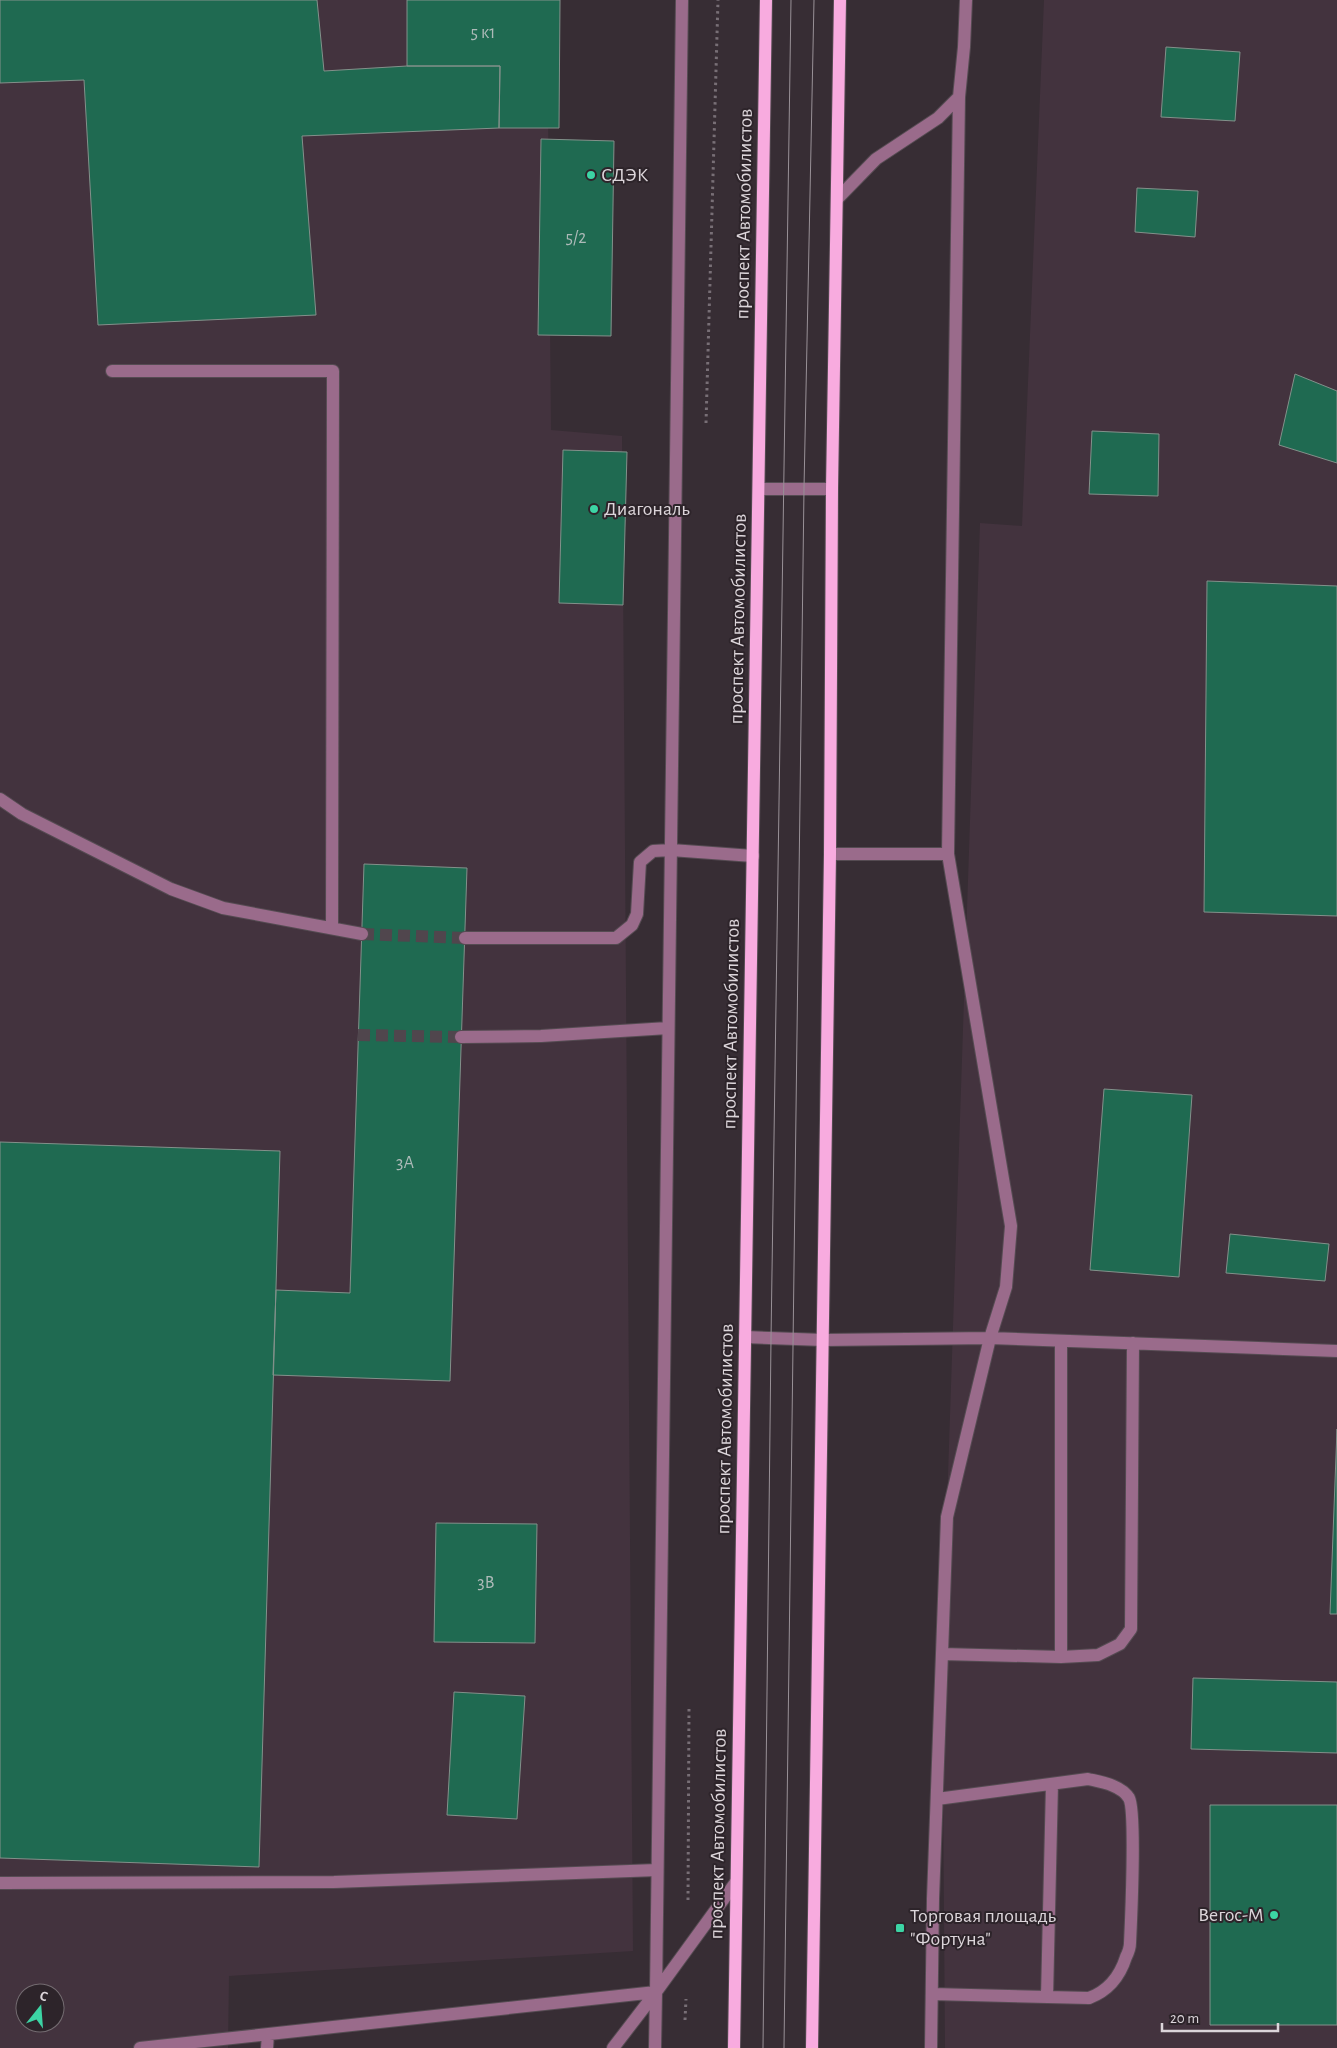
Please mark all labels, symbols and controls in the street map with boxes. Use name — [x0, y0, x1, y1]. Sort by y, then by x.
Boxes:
house number: 5 к1 — [471, 24, 495, 42]
street label: проспект Автомобилистов — [732, 108, 756, 320]
place label: СДЭК — [601, 165, 649, 185]
marker: СДЭК — [585, 169, 597, 181]
house number: 5/2 — [566, 229, 586, 247]
place label: Диагональ — [604, 499, 690, 519]
marker: Диагональ — [588, 503, 600, 515]
street label: проспект Автомобилистов — [726, 513, 750, 725]
street label: проспект Автомобилистов — [719, 918, 743, 1130]
house number: 3А — [396, 1154, 414, 1172]
street label: проспект Автомобилистов — [713, 1323, 737, 1535]
house number: 3В — [477, 1574, 495, 1592]
street label: проспект Автомобилистов — [706, 1728, 730, 1940]
place label: Вегос-М — [1198, 1905, 1264, 1925]
place label: Торговая площадь "Фортуна" — [910, 1906, 1057, 1949]
marker: Вегос-М — [1268, 1909, 1280, 1921]
marker: Торговая площадь "Фортуна" — [894, 1922, 906, 1934]
north arrow — [15, 1983, 65, 2033]
text: С — [38, 1989, 49, 2004]
scale bar — [1162, 2000, 1278, 2032]
text: 20 m — [1170, 2011, 1199, 2026]

